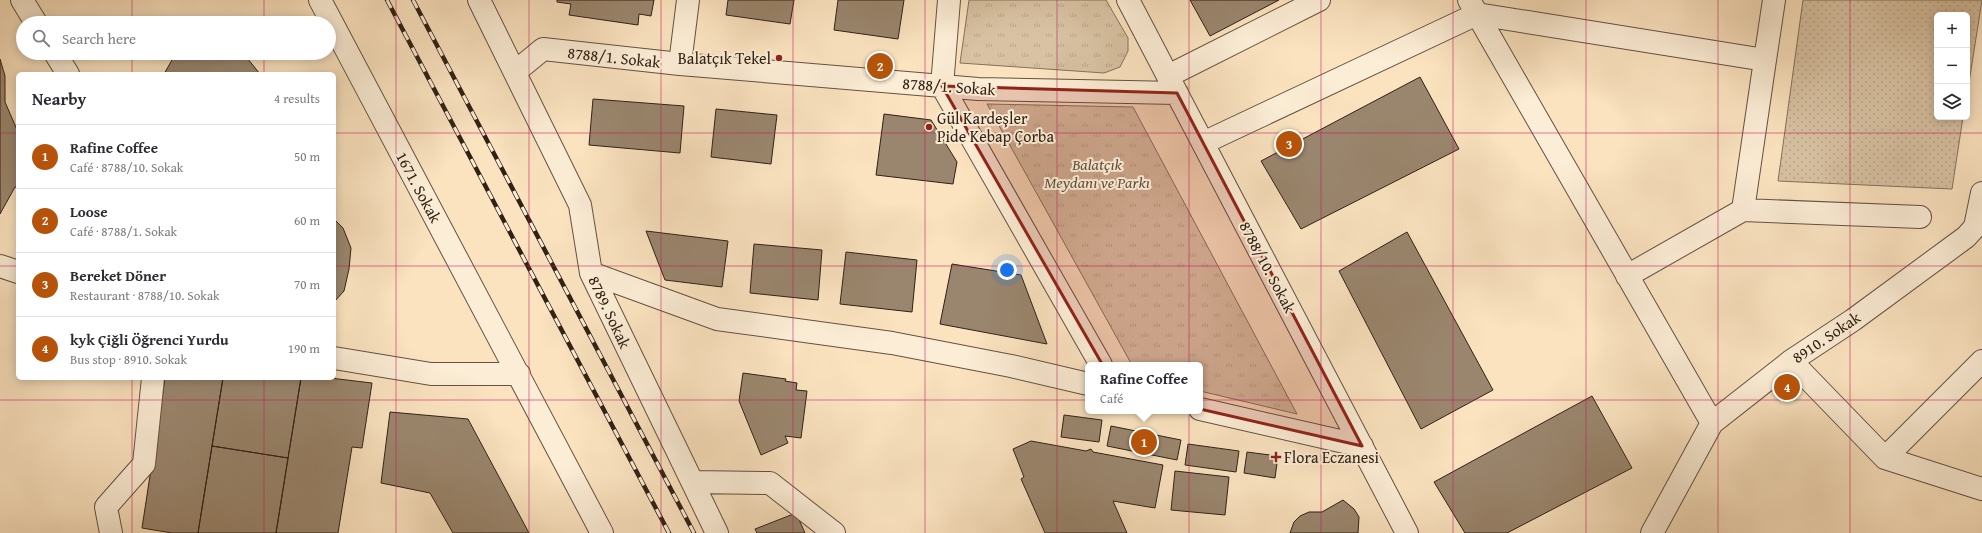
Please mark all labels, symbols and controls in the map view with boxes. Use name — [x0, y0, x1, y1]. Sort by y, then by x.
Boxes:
map controls — [1934, 12, 1970, 120]
button: + — [1934, 12, 1970, 48]
search box — [16, 16, 336, 60]
icon: search — [30, 27, 52, 49]
text: Search here — [62, 28, 136, 49]
street label: 8788/1. Sokak — [566, 40, 662, 74]
place label: Balatçık Tekel — [678, 46, 772, 70]
button: − — [1934, 48, 1970, 84]
pin: 2 — [867, 51, 893, 81]
marker: Balatçık Tekel — [774, 53, 784, 63]
street label: 8788/1. Sokak — [902, 71, 997, 101]
button: layers — [1934, 84, 1970, 120]
text: Nearby — [32, 86, 86, 111]
text: 4 results — [274, 89, 320, 108]
place label: Gül Kardeşler Pide Kebap Çorba — [937, 106, 1054, 148]
marker: Gül Kardeşler Pide Kebap Çorba — [924, 122, 934, 132]
pin: 3 — [1276, 129, 1302, 159]
text: Rafine Coffee — [70, 137, 158, 158]
text: 1 — [42, 147, 48, 166]
text: 50 m — [294, 147, 320, 166]
street label: 1671. Sokak — [390, 147, 448, 228]
park label: Balatçık Meydanı ve Parkı — [1044, 152, 1150, 194]
text: Café · 8788/10. Sokak — [70, 158, 183, 177]
text: Loose — [70, 201, 108, 222]
text: 2 — [42, 211, 48, 230]
text: 60 m — [294, 211, 320, 230]
street label: 8788/10. Sokak — [1234, 217, 1303, 318]
text: Café · 8788/1. Sokak — [70, 222, 177, 241]
your location — [997, 260, 1017, 280]
text: Bereket Döner — [70, 265, 166, 286]
street label: 8789. Sokak — [583, 272, 638, 353]
text: 3 — [42, 275, 48, 294]
text: 70 m — [294, 275, 320, 294]
text: Restaurant · 8788/10. Sokak — [70, 286, 220, 305]
street label: 8910. Sokak — [1787, 305, 1866, 369]
text: kyk Çiğli Öğrenci Yurdu — [70, 329, 229, 350]
text: 4 — [42, 339, 48, 358]
text: 190 m — [288, 339, 320, 358]
text: Bus stop · 8910. Sokak — [70, 350, 187, 369]
popup — [1085, 362, 1203, 414]
text: Rafine Coffee — [1100, 368, 1188, 389]
pin: 4 — [1774, 372, 1800, 402]
text: Café — [1100, 389, 1123, 408]
pin: 1 — [1131, 427, 1157, 457]
place label: Flora Eczanesi — [1284, 445, 1380, 469]
marker: Flora Eczanesi — [1271, 452, 1281, 462]

